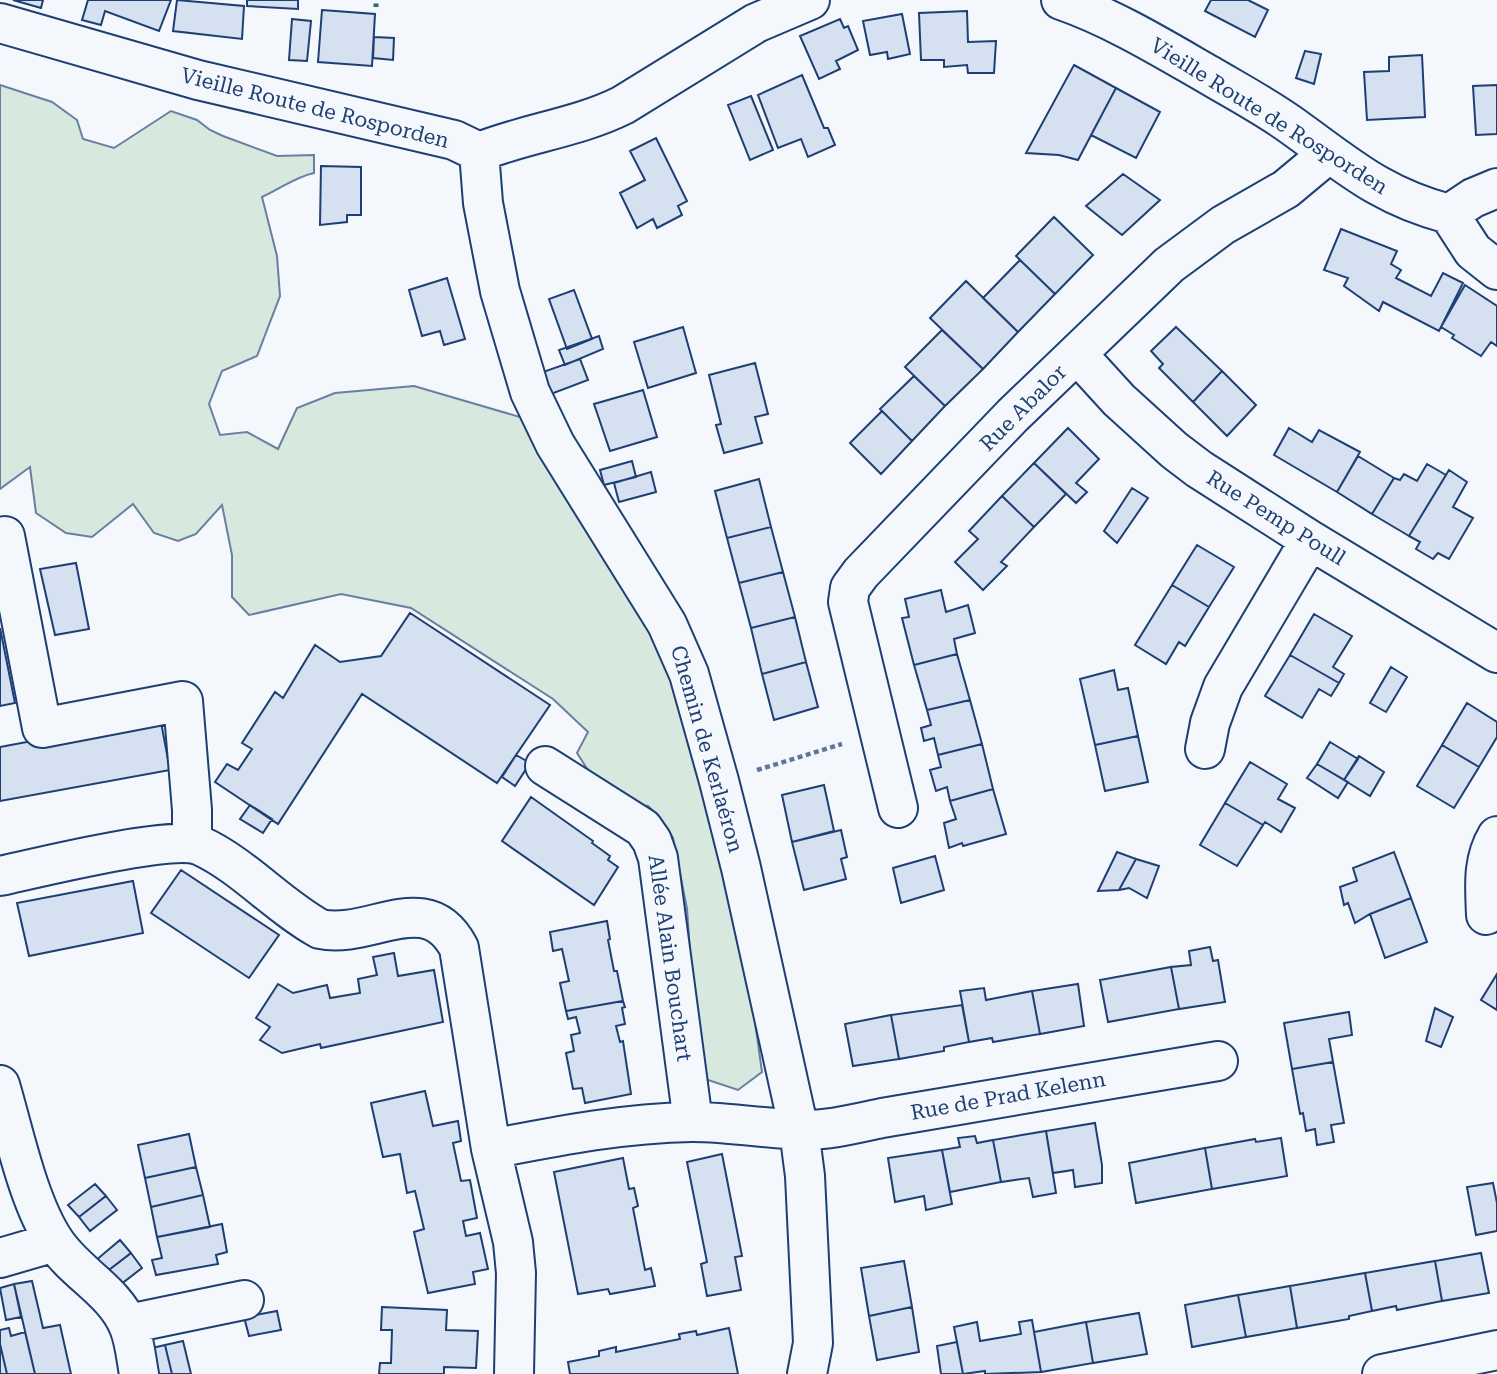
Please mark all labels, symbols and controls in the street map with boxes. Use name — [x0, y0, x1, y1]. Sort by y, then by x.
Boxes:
street label: Vieille Route de Rosporden — [1146, 33, 1392, 199]
street label: Vieille Route de Rosporden — [179, 63, 452, 153]
street label: Rue Abalor — [975, 360, 1071, 456]
street label: Rue Pemp Poull — [1202, 466, 1350, 571]
street label: Chemin de Kerlaéron — [666, 643, 748, 856]
street label: Allée Alain Bouchart — [644, 853, 696, 1063]
street label: Rue de Prad Kelenn — [909, 1067, 1108, 1125]

